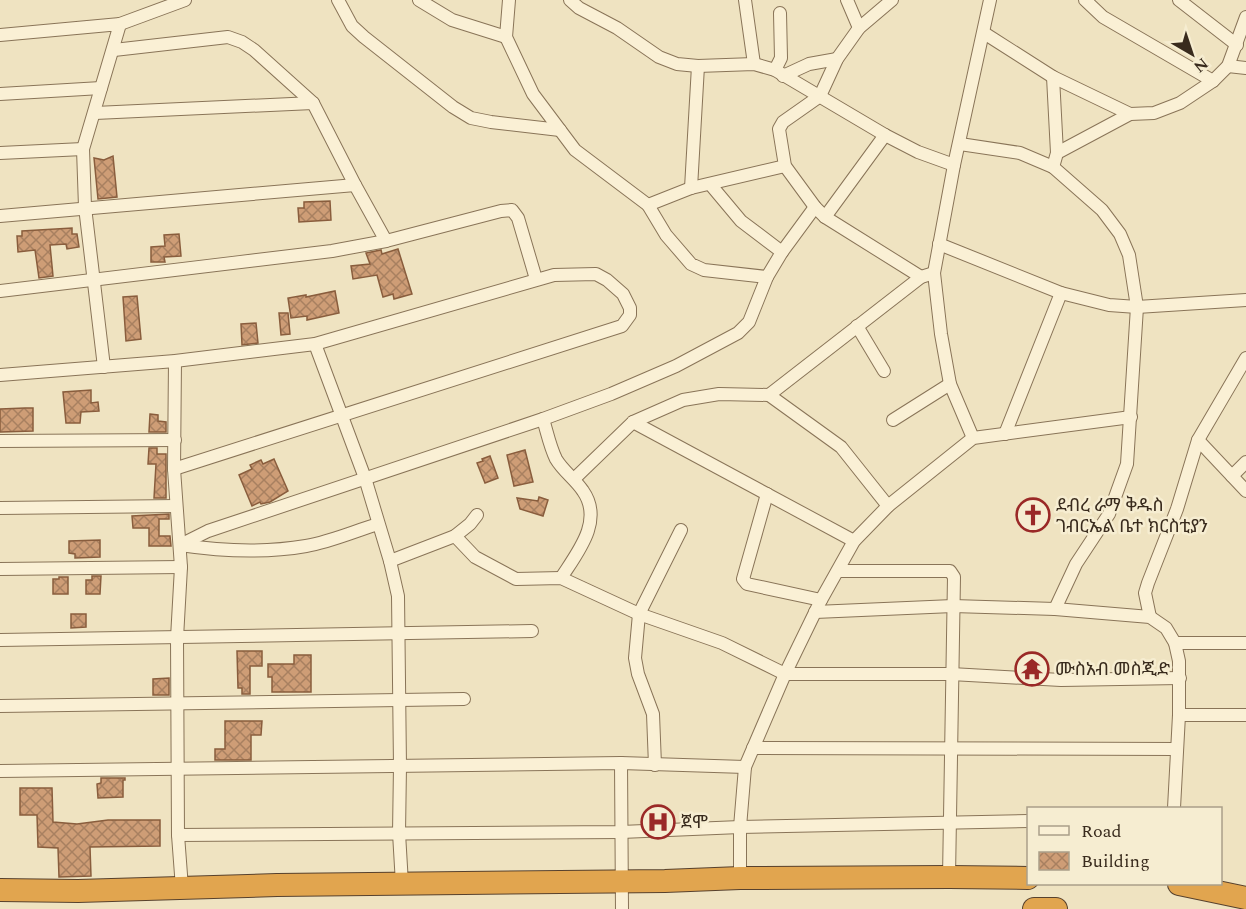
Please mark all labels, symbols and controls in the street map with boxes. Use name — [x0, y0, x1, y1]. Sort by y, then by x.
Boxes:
north arrow — [1162, 24, 1222, 84]
text: N — [1188, 51, 1213, 78]
place label: ደብረ ራማ ቅዱስ ገብርኤል ቤተ ክርስቲያን — [1056, 492, 1208, 540]
church icon: ደብረ ራማ ቅዱስ ገብርኤል ቤተ ክርስቲያን — [1015, 497, 1051, 533]
temple icon: ሙስአብ መስጂድ — [1014, 651, 1050, 687]
place label: ሙስአብ መስጂድ — [1055, 656, 1170, 683]
hospital icon: ጀሞ — [640, 804, 676, 840]
legend — [1027, 807, 1222, 885]
place label: ጀሞ — [681, 809, 708, 836]
text: Road — [1081, 818, 1122, 845]
text: Building — [1081, 848, 1150, 875]

